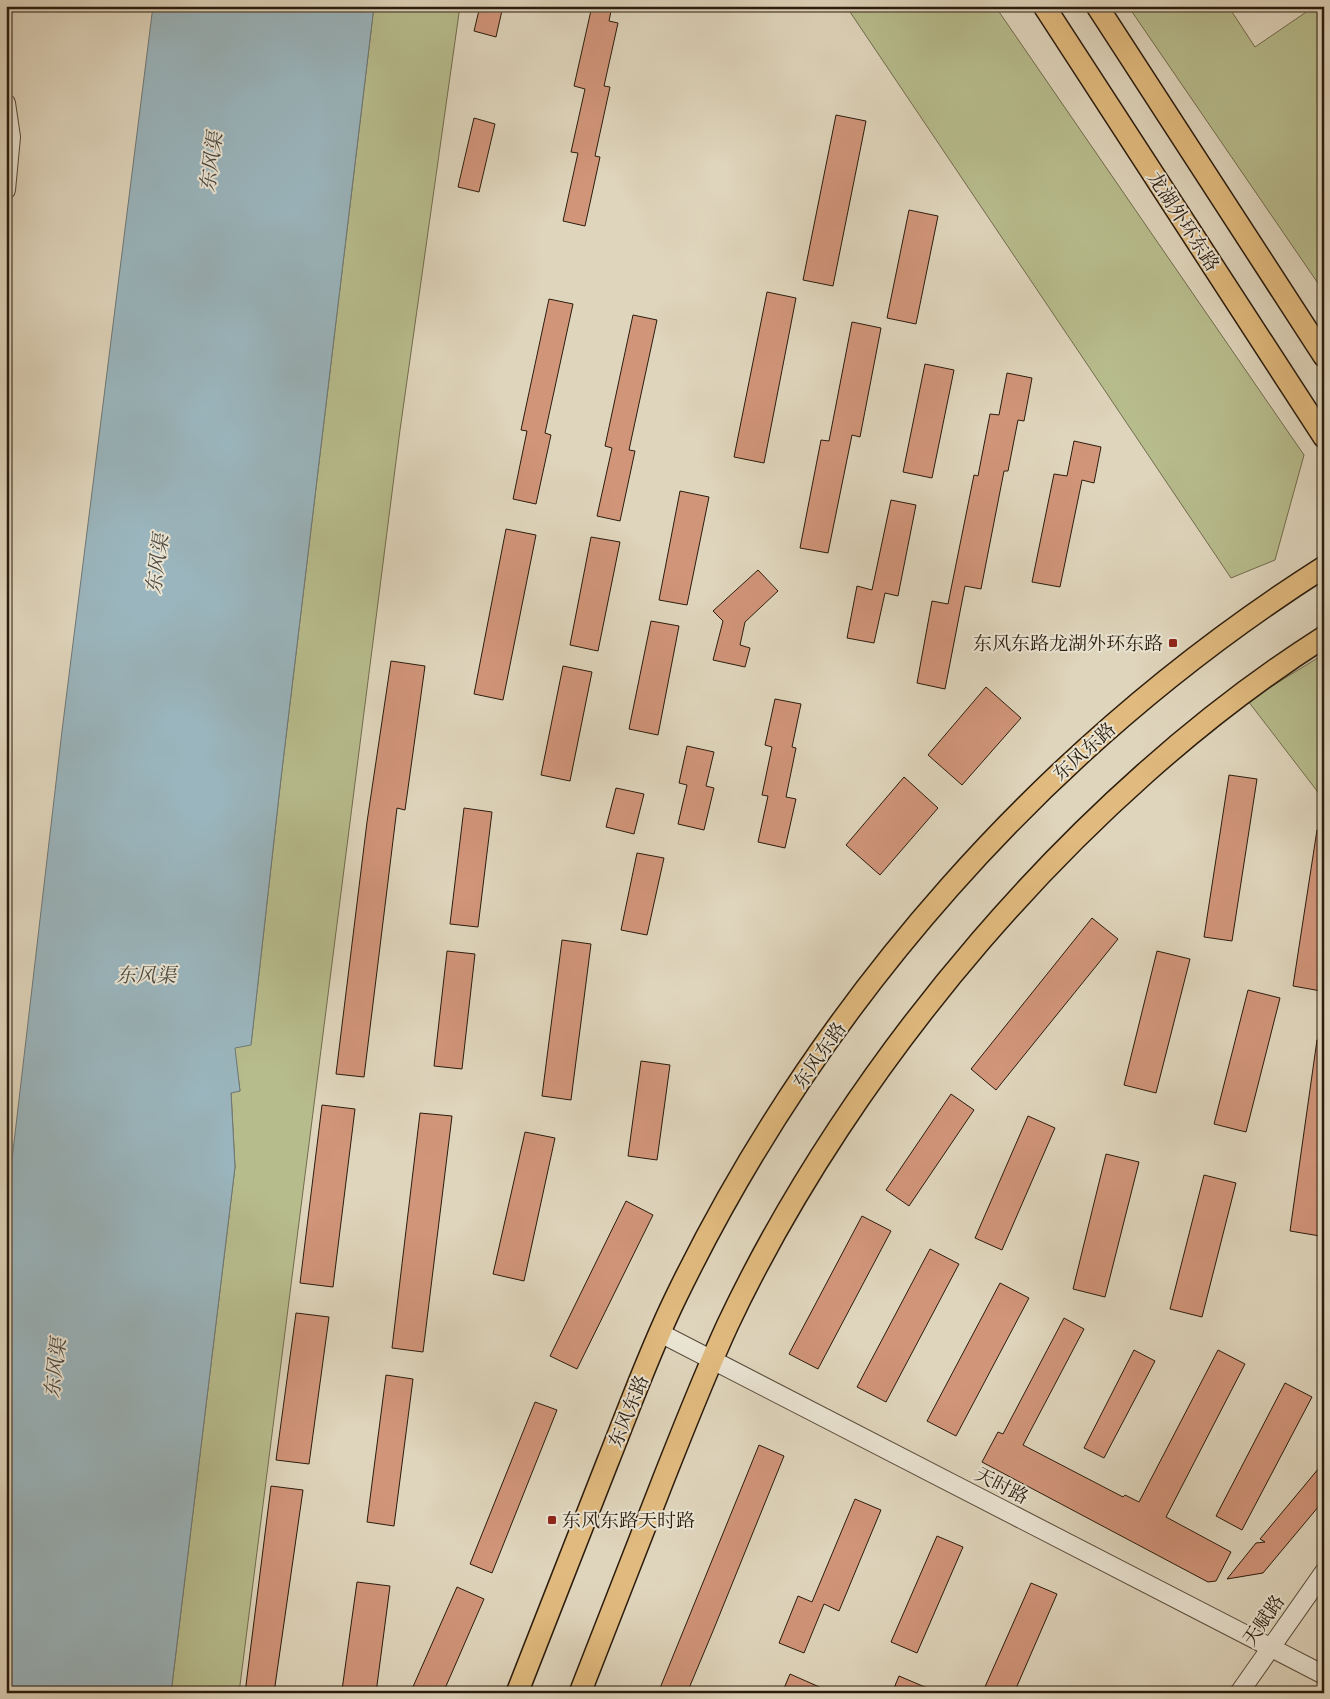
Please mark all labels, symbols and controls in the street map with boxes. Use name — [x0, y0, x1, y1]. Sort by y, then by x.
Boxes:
water label: 东风渠 — [194, 128, 228, 194]
street label: 龙湖外环东路 — [1142, 167, 1225, 276]
water label: 东风渠 — [140, 530, 174, 596]
place label: 东风东路龙湖外环东路 — [973, 631, 1163, 656]
marker: 东风东路龙湖外环东路 — [1167, 637, 1179, 649]
street label: 东风东路 — [1048, 717, 1121, 786]
water label: 东风渠 — [116, 962, 179, 988]
street label: 东风东路 — [787, 1017, 851, 1094]
water label: 东风渠 — [38, 1334, 72, 1399]
street label: 东风东路 — [603, 1371, 654, 1451]
street label: 天时路 — [971, 1461, 1033, 1510]
place label: 东风东路天时路 — [562, 1508, 695, 1533]
marker: 东风东路天时路 — [546, 1514, 558, 1526]
street label: 天赋路 — [1237, 1590, 1290, 1651]

